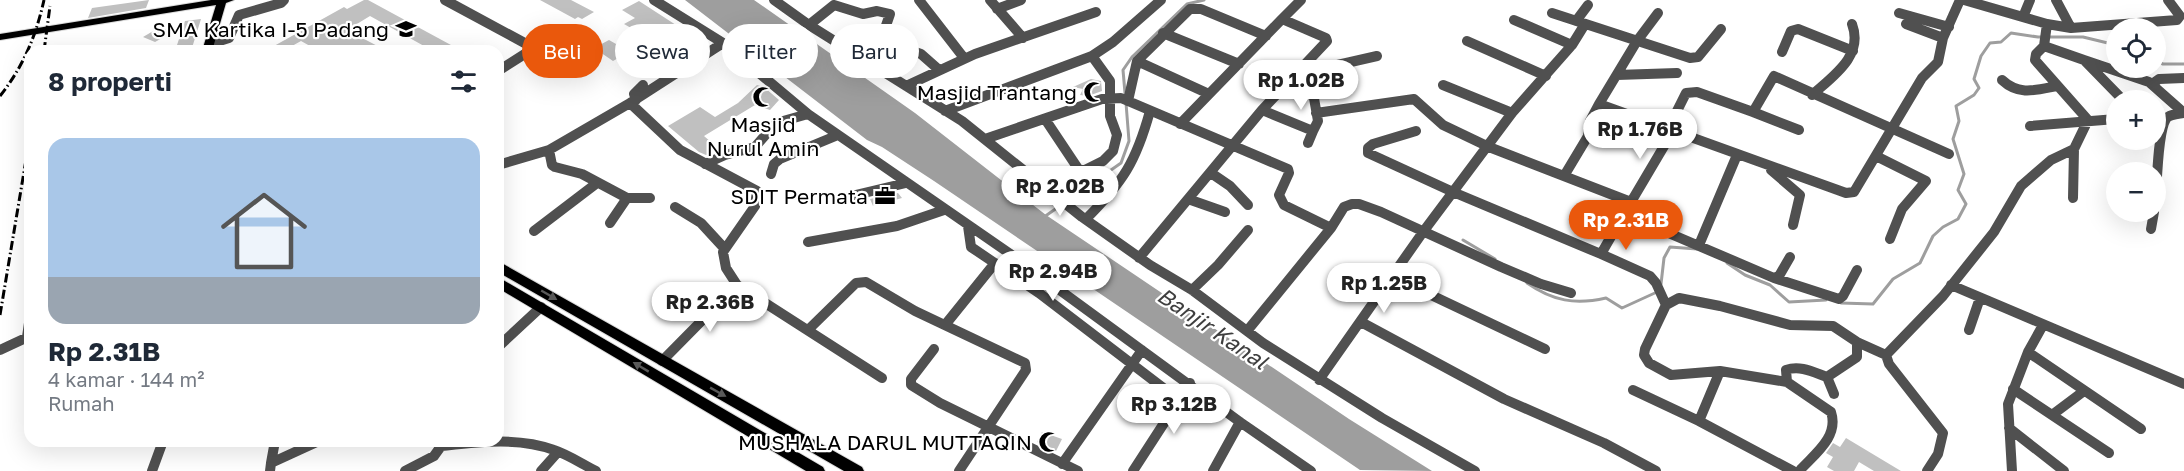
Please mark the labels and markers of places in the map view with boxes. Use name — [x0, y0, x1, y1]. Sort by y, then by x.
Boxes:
place label: SMA Kartika I-5 Padang — [153, 16, 389, 42]
school or university icon: SMA Kartika I-5 Padang — [394, 17, 418, 41]
pin: Rp 1.02B — [1239, 60, 1363, 111]
place label: Masjid Trantang — [917, 79, 1077, 105]
mosque icon: Masjid Trantang — [1082, 80, 1106, 104]
mosque icon: Masjid Nurul Amin — [751, 85, 775, 109]
pin: Rp 1.76B — [1578, 109, 1702, 160]
place label: Masjid Nurul Amin — [707, 111, 819, 161]
pin: Rp 2.02B — [998, 166, 1122, 217]
place label: SDIT Permata — [731, 183, 868, 209]
office icon: SDIT Permata — [873, 184, 897, 208]
pin: Rp 2.31B — [1564, 200, 1688, 251]
pin: Rp 2.94B — [991, 251, 1115, 302]
pin: Rp 1.25B — [1322, 263, 1446, 314]
pin: Rp 2.36B — [648, 282, 772, 333]
pin: Rp 3.12B — [1112, 384, 1236, 435]
place label: MUSHALA DARUL MUTTAQIN — [738, 429, 1032, 455]
mosque icon: MUSHALA DARUL MUTTAQIN — [1037, 430, 1061, 454]

